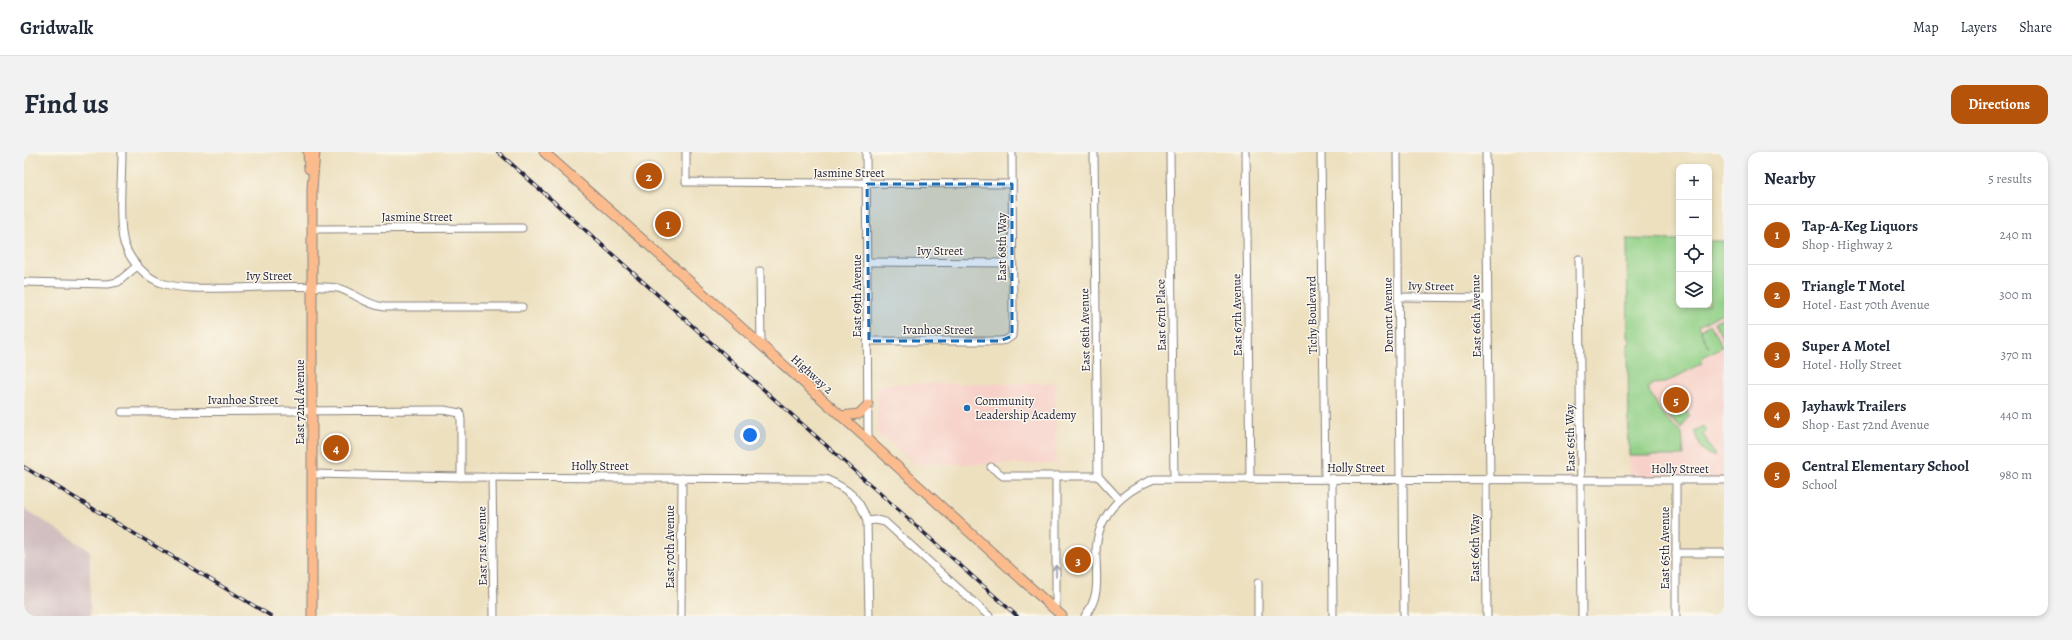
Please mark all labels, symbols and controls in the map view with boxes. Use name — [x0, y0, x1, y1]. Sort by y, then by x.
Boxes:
text: Gridwalk — [20, 15, 93, 41]
text: Map — [1913, 18, 1939, 37]
text: Layers — [1961, 18, 1997, 37]
text: Share — [2019, 18, 2052, 37]
text: Find us — [24, 85, 109, 123]
button: Directions — [1951, 85, 2048, 124]
pin: 2 — [636, 161, 662, 191]
map controls — [1676, 164, 1712, 308]
button: + — [1676, 164, 1712, 200]
street label: Jasmine Street — [813, 165, 885, 181]
text: Nearby — [1764, 167, 1815, 190]
text: 5 results — [1988, 170, 2032, 187]
button: − — [1676, 200, 1712, 236]
street label: Jasmine Street — [381, 209, 453, 225]
pin: 1 — [655, 209, 681, 239]
street label: East 68th Way — [994, 212, 1010, 281]
text: Tap-A-Keg Liquors — [1802, 216, 1918, 236]
text: 1 — [1775, 226, 1779, 243]
text: 240 m — [2000, 226, 2032, 243]
button: locate — [1676, 236, 1712, 272]
text: Shop · Highway 2 — [1802, 236, 1893, 253]
street label: Ivy Street — [917, 243, 963, 259]
street label: East 69th Avenue — [849, 254, 865, 338]
street label: Ivy Street — [246, 268, 292, 284]
button: layers — [1676, 272, 1712, 308]
street label: East 67th Avenue — [1228, 274, 1246, 356]
street label: East 66th Avenue — [1467, 274, 1485, 358]
street label: Tichy Boulevard — [1303, 275, 1321, 354]
text: Triangle T Motel — [1802, 276, 1905, 296]
street label: Demott Avenue — [1379, 277, 1397, 353]
street label: Ivy Street — [1408, 278, 1454, 294]
street label: East 67th Place — [1152, 279, 1170, 351]
text: 2 — [1774, 286, 1780, 303]
text: 300 m — [1999, 286, 2032, 303]
street label: East 68th Avenue — [1076, 288, 1094, 372]
text: Hotel · East 70th Avenue — [1802, 296, 1930, 313]
street label: Ivanhoe Street — [903, 322, 974, 338]
text: Super A Motel — [1802, 336, 1890, 356]
text: 3 — [1774, 346, 1780, 363]
text: 370 m — [2001, 346, 2032, 363]
street label: Highway 2 — [787, 351, 837, 397]
text: Hotel · Holly Street — [1802, 356, 1902, 373]
street label: East 72nd Avenue — [292, 359, 308, 445]
pin: 5 — [1663, 385, 1689, 415]
street label: Ivanhoe Street — [208, 392, 279, 408]
place label: Community Leadership Academy — [975, 393, 1077, 423]
text: Jayhawk Trailers — [1802, 396, 1906, 416]
marker: Community Leadership Academy — [962, 403, 972, 413]
street label: East 65th Way — [1561, 403, 1579, 472]
text: 4 — [1774, 406, 1780, 423]
text: 440 m — [2000, 406, 2032, 423]
text: Shop · East 72nd Avenue — [1802, 416, 1929, 433]
your location — [740, 425, 760, 445]
pin: 4 — [323, 433, 349, 463]
text: Central Elementary School — [1802, 456, 1969, 476]
street label: Holly Street — [571, 458, 629, 474]
street label: Holly Street — [1327, 460, 1385, 476]
street label: Holly Street — [1651, 461, 1709, 477]
text: 5 — [1774, 466, 1780, 483]
text: 980 m — [1999, 466, 2032, 483]
text: School — [1802, 476, 1837, 493]
street label: East 70th Avenue — [662, 505, 678, 589]
street label: East 71st Avenue — [473, 506, 491, 586]
street label: East 65th Avenue — [1657, 507, 1673, 589]
street label: East 66th Way — [1467, 513, 1483, 582]
pin: 3 — [1065, 545, 1091, 575]
one-way arrow — [1052, 565, 1060, 578]

